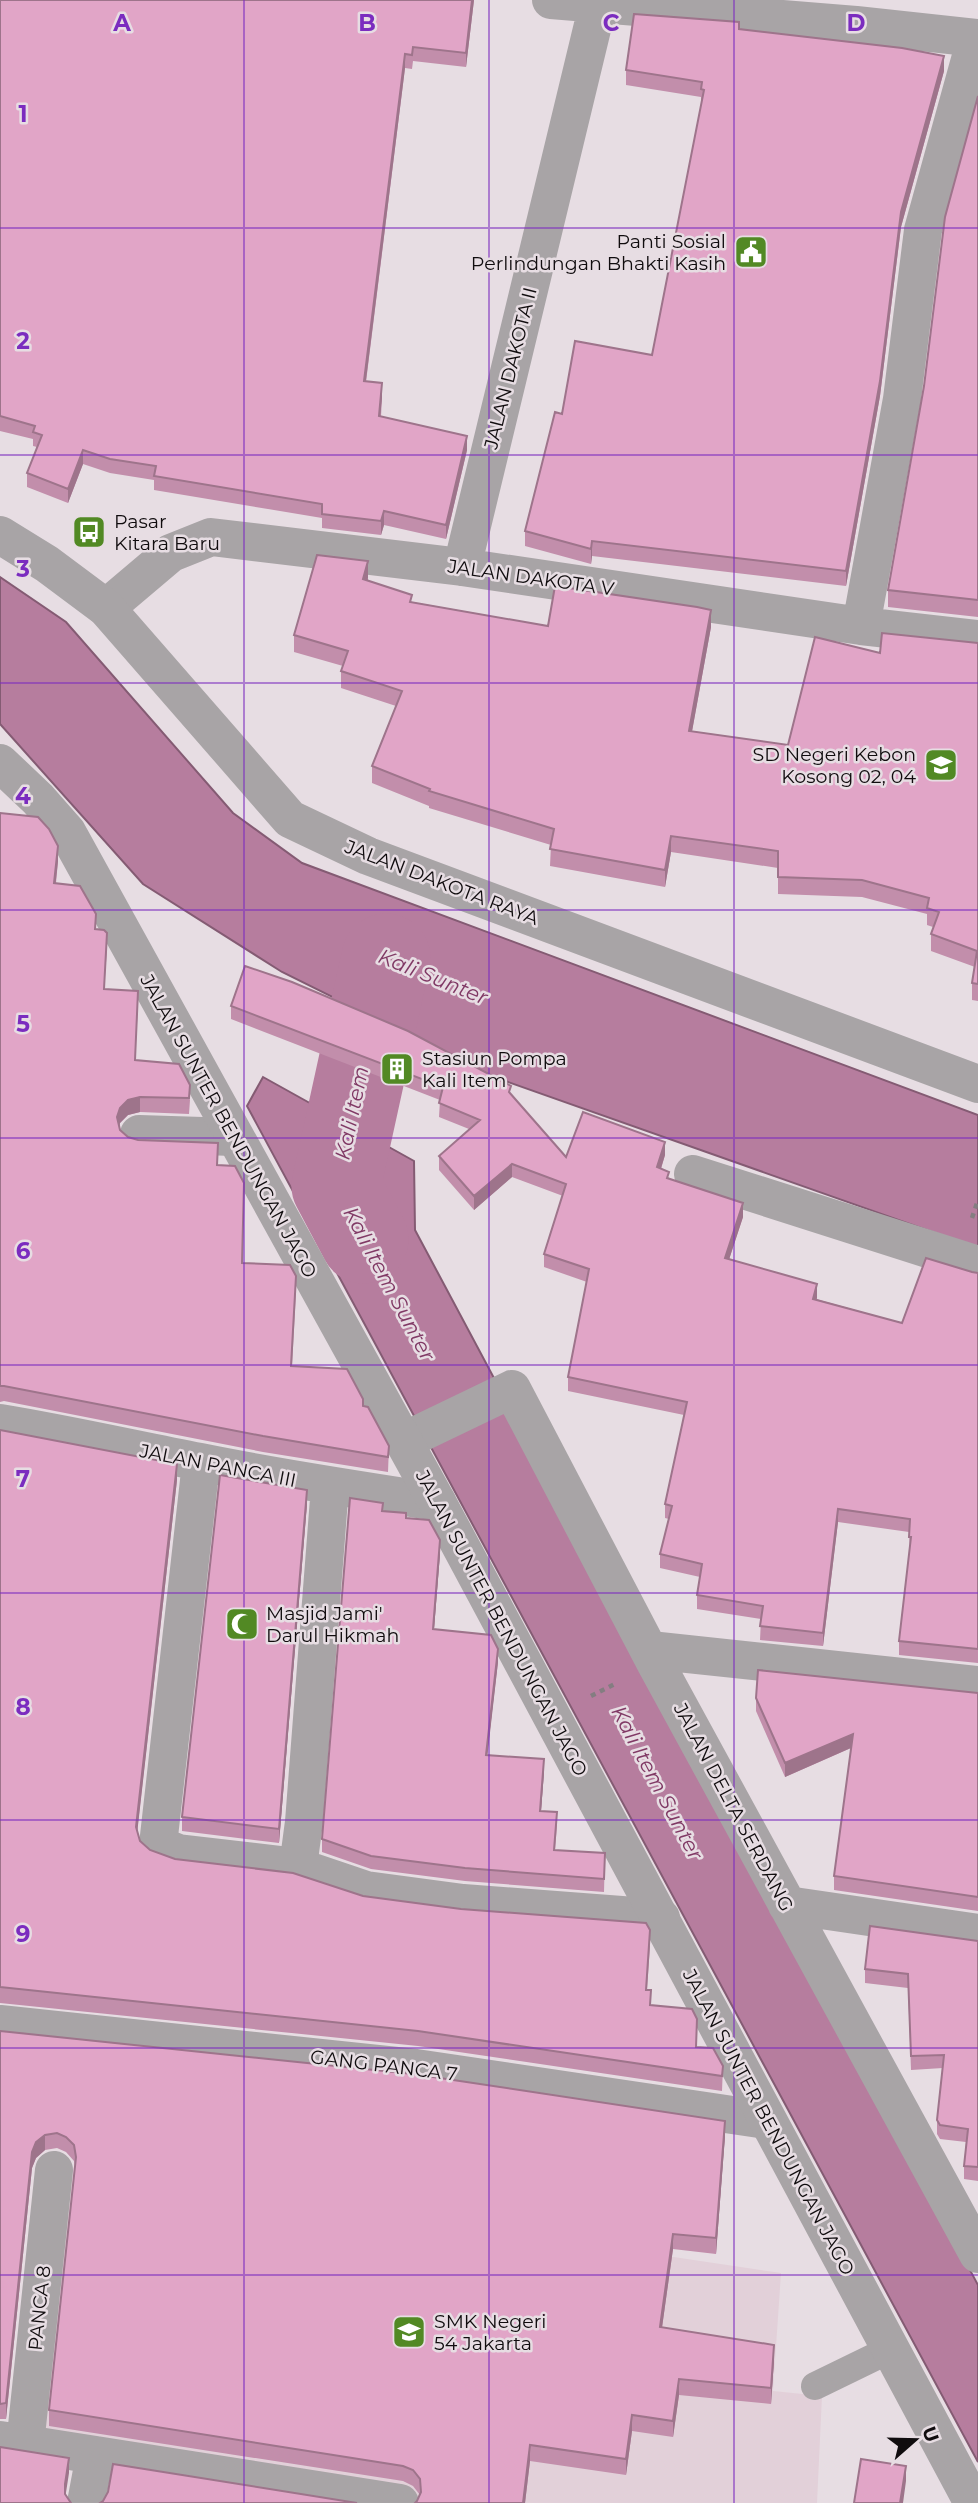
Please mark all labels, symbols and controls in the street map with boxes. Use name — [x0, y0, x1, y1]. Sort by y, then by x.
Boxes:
text: A — [112, 9, 131, 37]
text: B — [358, 9, 376, 37]
text: C — [603, 9, 620, 37]
text: D — [847, 9, 866, 37]
text: 1 — [18, 100, 28, 128]
place label: Panti Sosial Perlindungan Bhakti Kasih — [471, 230, 726, 275]
public building icon: Panti Sosial Perlindungan Bhakti Kasih — [732, 233, 770, 271]
street label: JALAN DAKOTA II — [479, 285, 542, 452]
text: 2 — [16, 327, 30, 355]
place label: Pasar Kitara Baru — [114, 510, 220, 555]
bus stop icon: Pasar Kitara Baru — [70, 513, 108, 551]
street label: JALAN DAKOTA V — [445, 554, 616, 601]
text: 3 — [15, 555, 30, 583]
place label: SD Negeri Kebon Kosong 02, 04 — [752, 743, 916, 788]
school or university icon: SD Negeri Kebon Kosong 02, 04 — [922, 746, 960, 784]
text: 4 — [15, 782, 31, 810]
street label: JALAN DAKOTA RAYA — [341, 834, 542, 930]
water label: Kali Sunter — [375, 943, 492, 1010]
street label: JALAN SUNTER BENDUNGAN JAGO — [135, 970, 322, 1282]
text: 5 — [16, 1010, 30, 1038]
place label: Stasiun Pompa Kali Item — [422, 1047, 567, 1092]
building icon: Stasiun Pompa Kali Item — [378, 1050, 416, 1088]
water label: Kali Item — [329, 1064, 374, 1162]
water label: Kali Item Sunter — [338, 1202, 441, 1366]
text: 6 — [16, 1237, 31, 1265]
street label: JALAN PANCA III — [137, 1439, 298, 1492]
text: 7 — [16, 1465, 30, 1493]
street label: JALAN SUNTER BENDUNGAN JAGO — [410, 1465, 592, 1780]
place label: Masjid Jami' Darul Hikmah — [266, 1602, 399, 1647]
mosque icon: Masjid Jami' Darul Hikmah — [223, 1605, 261, 1643]
text: 8 — [15, 1693, 31, 1721]
street label: JALAN DELTA SERDANG — [668, 1698, 798, 1915]
water label: Kali Item Sunter — [606, 1701, 709, 1865]
text: 9 — [16, 1920, 30, 1948]
street label: JALAN SUNTER BENDUNGAN JAGO — [677, 1964, 859, 2279]
street label: GANG PANCA 7 — [309, 2045, 459, 2086]
street label: PANCA 8 — [24, 2264, 55, 2352]
place label: SMK Negeri 54 Jakarta — [434, 2310, 546, 2355]
school or university icon: SMK Negeri 54 Jakarta — [390, 2313, 428, 2351]
north arrow — [880, 2405, 950, 2475]
text: U — [917, 2423, 944, 2445]

